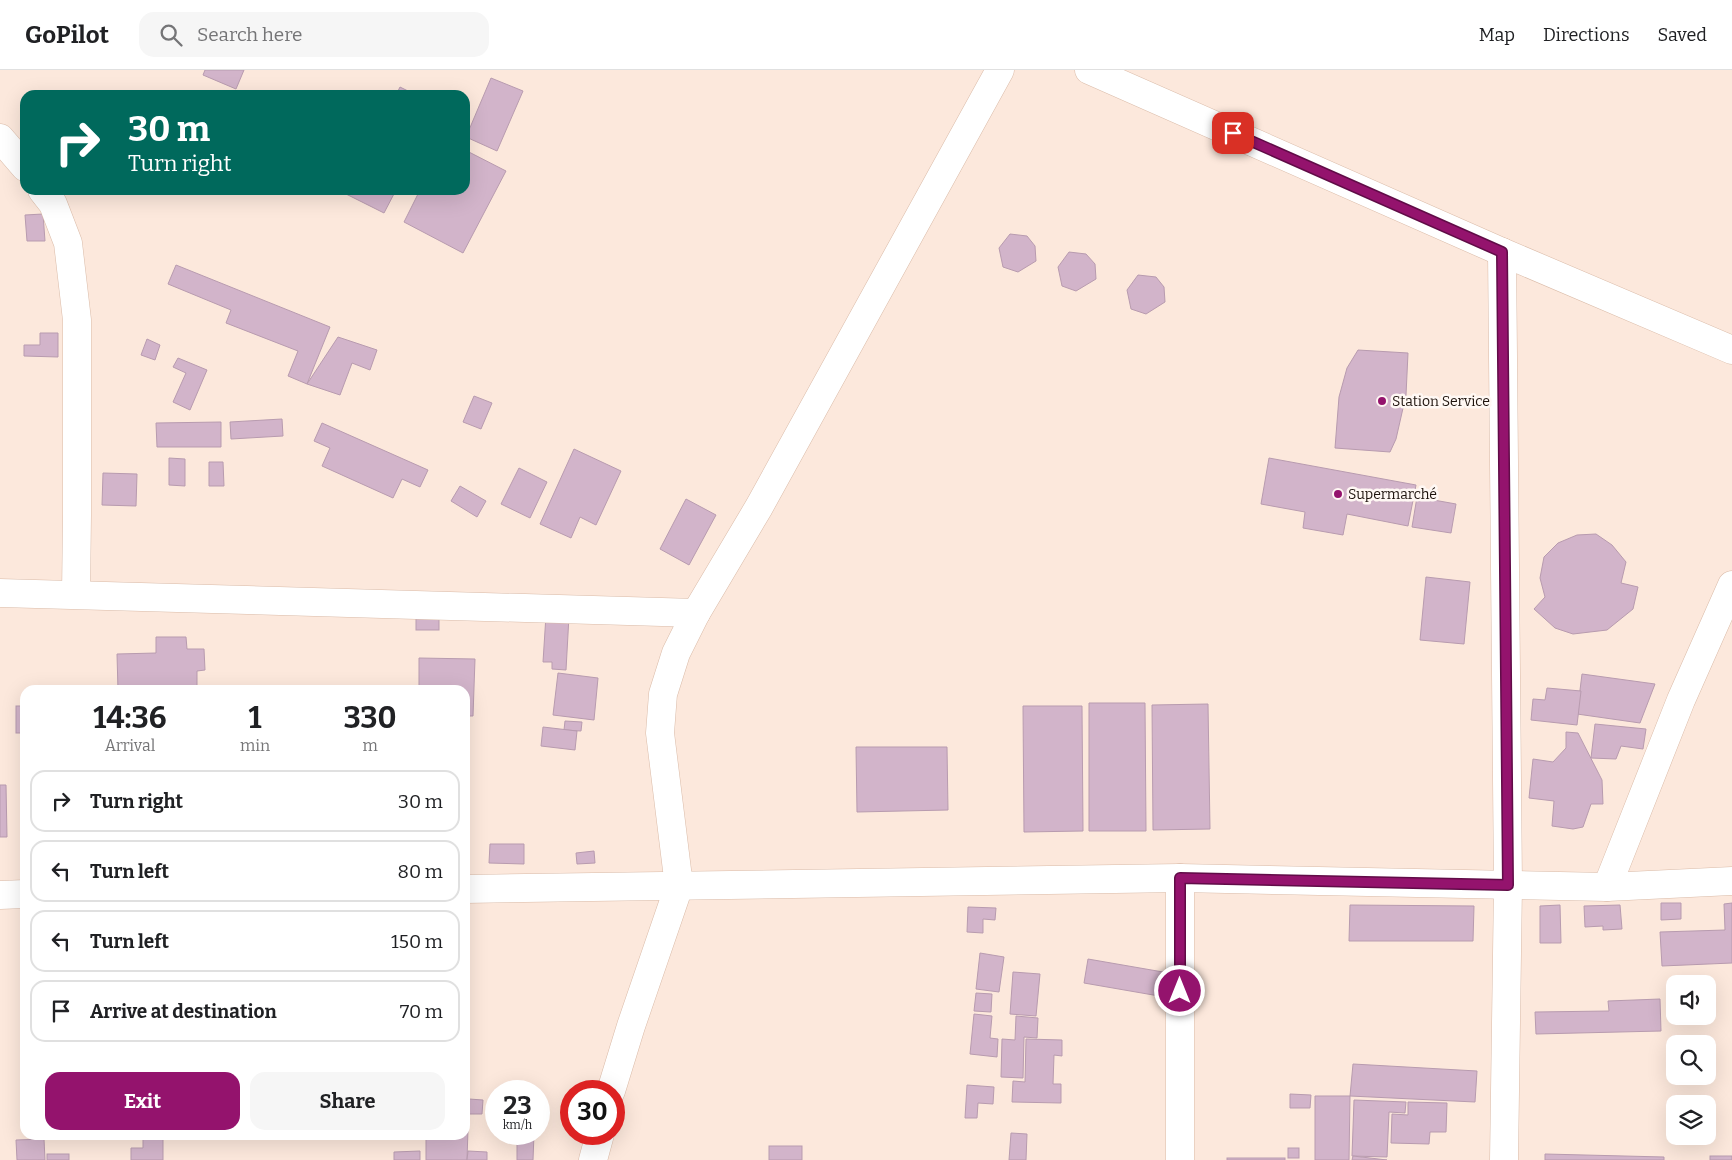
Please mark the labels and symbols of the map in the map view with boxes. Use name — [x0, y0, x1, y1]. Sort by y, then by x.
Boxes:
pin — [1212, 112, 1254, 154]
place label: Station Service — [1392, 393, 1490, 410]
marker: Station Service — [1376, 395, 1388, 407]
place label: Supermarché — [1348, 486, 1437, 503]
marker: Supermarché — [1332, 488, 1344, 500]
position arrow — [1153, 964, 1205, 1016]
speed limit sign: 30 — [560, 1080, 625, 1145]

